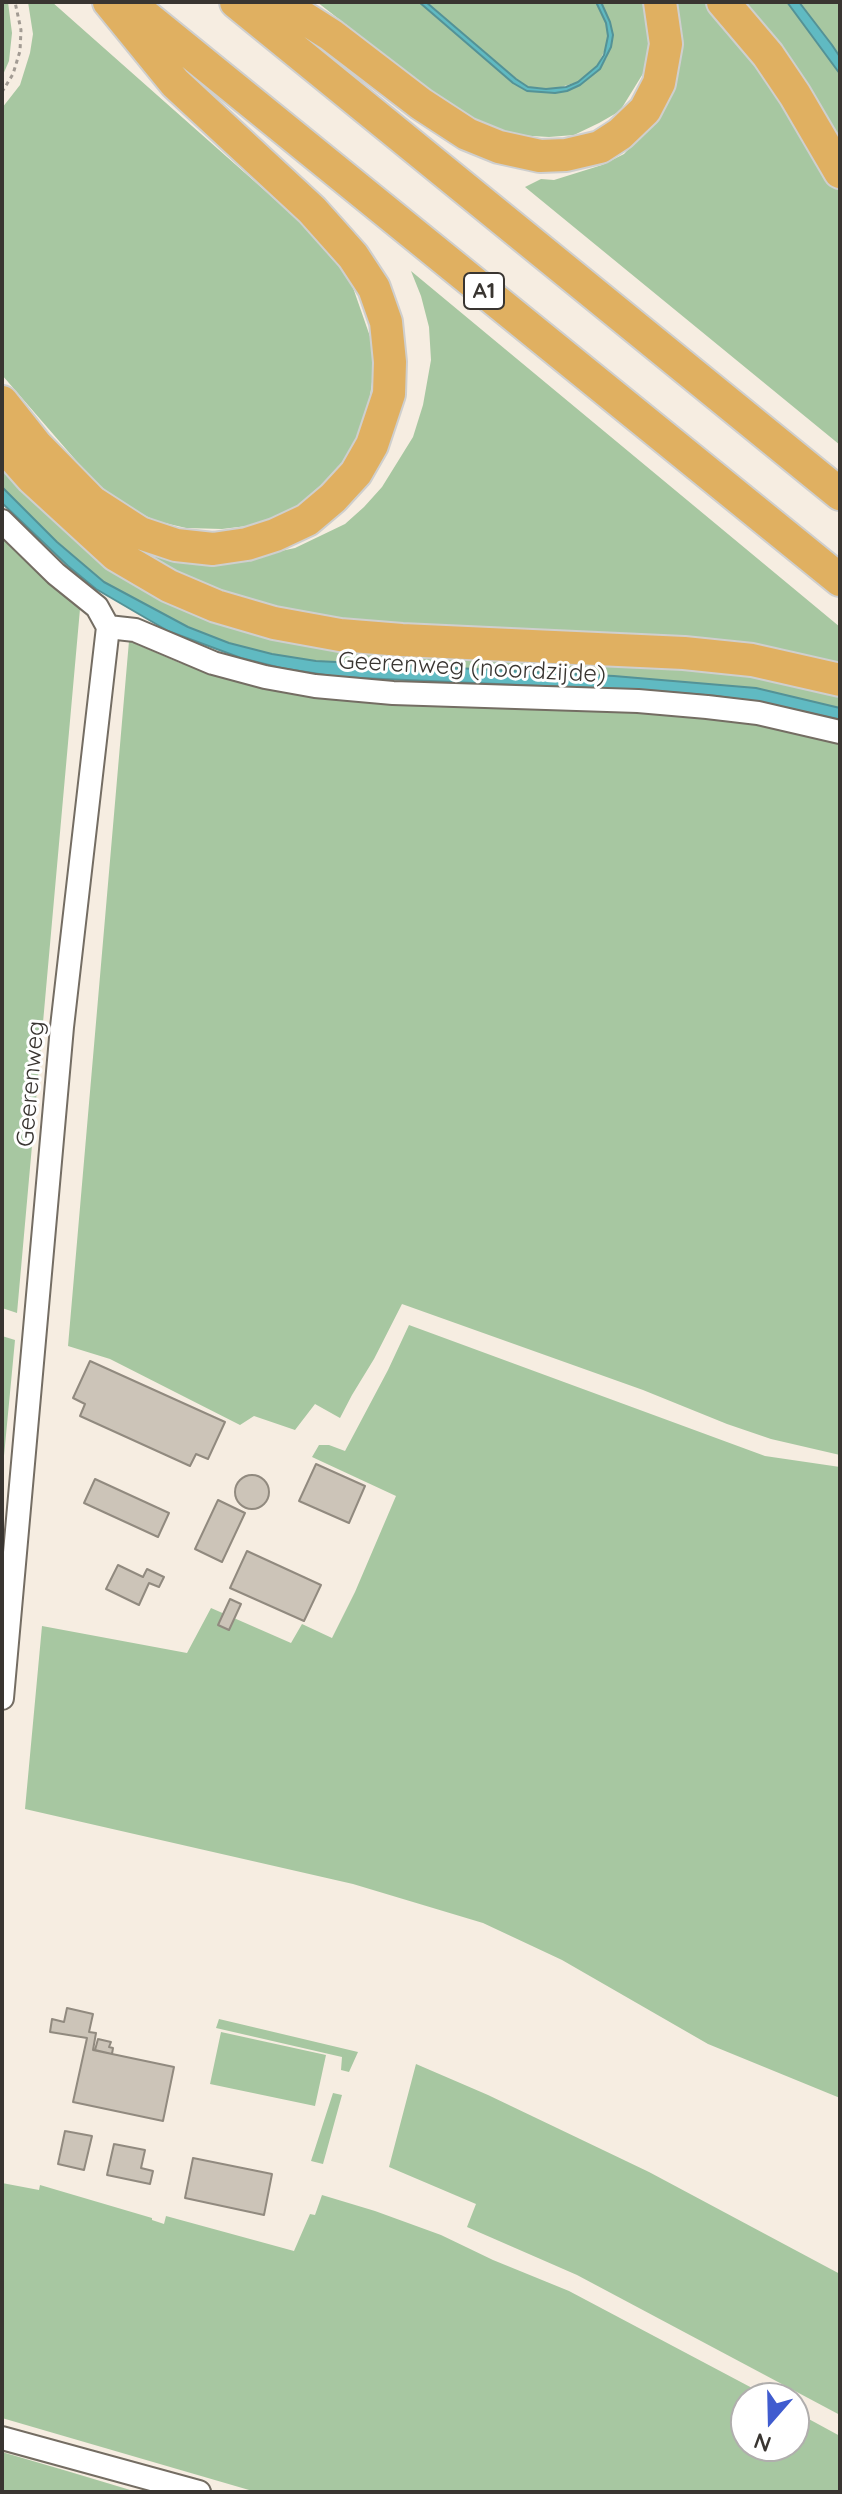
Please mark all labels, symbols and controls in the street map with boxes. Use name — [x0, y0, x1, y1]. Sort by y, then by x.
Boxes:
road number: A1 — [464, 273, 504, 309]
street label: Geerenweg (noordzijde) — [337, 647, 607, 689]
street label: Geerenweg — [11, 1020, 51, 1148]
north arrow — [730, 2382, 810, 2462]
text: N — [750, 2427, 775, 2459]

